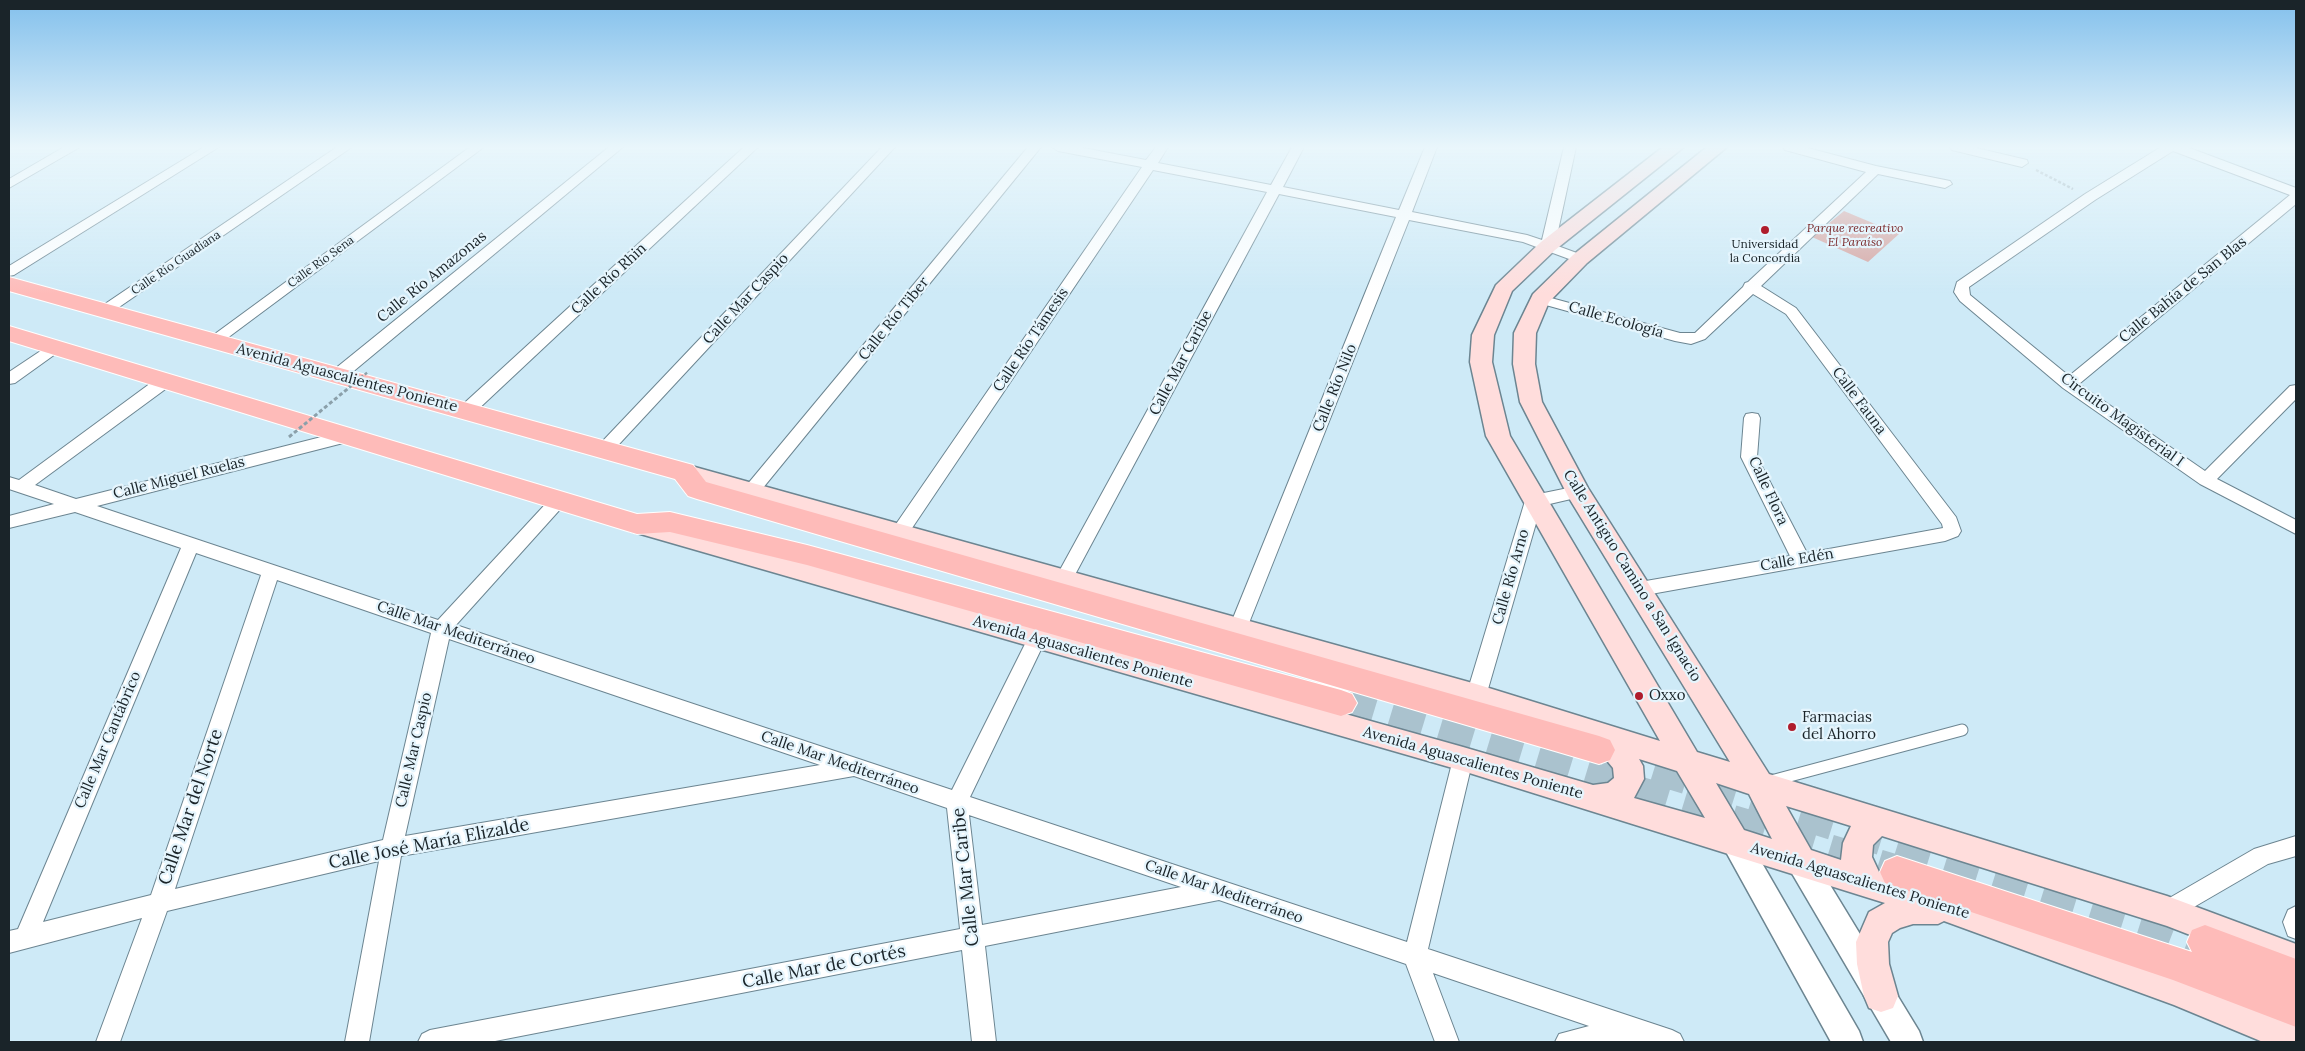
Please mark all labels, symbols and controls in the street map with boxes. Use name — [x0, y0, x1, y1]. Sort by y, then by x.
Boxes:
park label: Parque recreativo El Paraíso — [1807, 222, 1903, 250]
marker: Universidad la Concordia — [1759, 224, 1771, 236]
street label: Calle Río Amazonas — [374, 227, 490, 327]
street label: Calle Río Guadiana — [129, 228, 223, 298]
street label: Calle Río Sena — [285, 233, 357, 291]
street label: Calle Bahía de San Blas — [2116, 233, 2250, 347]
place label: Universidad la Concordia — [1730, 238, 1800, 266]
street label: Calle Río Rhin — [568, 239, 650, 319]
street label: Calle Mar Caspio — [699, 250, 793, 348]
street label: Calle Río Tiber — [855, 274, 933, 364]
street label: Calle Río Támesis — [990, 285, 1072, 395]
street label: Calle Ecología — [1566, 298, 1666, 342]
street label: Calle Mar Caribe — [1146, 307, 1216, 419]
street label: Avenida Aguascalientes Poniente — [235, 340, 459, 416]
street label: Calle Río Nilo — [1309, 341, 1361, 435]
street label: Calle Fauna — [1828, 364, 1890, 438]
street label: Circuito Magisterial I — [2057, 369, 2187, 471]
street label: Calle Miguel Ruelas — [111, 453, 247, 503]
street label: Calle Flora — [1744, 454, 1792, 528]
street label: Calle Antiguo Camino a San Ignacio — [1559, 467, 1705, 685]
street label: Calle Río Arno — [1489, 527, 1533, 627]
street label: Calle Edén — [1759, 545, 1835, 575]
street label: Calle Mar Mediterráneo — [375, 597, 537, 669]
street label: Avenida Aguascalientes Poniente — [971, 612, 1195, 692]
street label: Calle Mar Cantábrico — [71, 669, 145, 811]
place label: Oxxo — [1649, 687, 1685, 705]
marker: Oxxo — [1633, 690, 1645, 702]
street label: Calle Mar Caspio — [392, 691, 436, 809]
place label: Farmacias del Ahorro — [1802, 709, 1876, 744]
marker: Farmacias del Ahorro — [1786, 721, 1798, 733]
street label: Avenida Aguascalientes Poniente — [1361, 723, 1585, 803]
street label: Calle Mar del Norte — [154, 726, 228, 888]
street label: Calle Mar Mediterráneo — [759, 727, 921, 799]
street label: Calle Mar Caribe — [948, 807, 984, 947]
street label: Calle José María Elizalde — [327, 814, 531, 874]
street label: Avenida Aguascalientes Poniente — [1748, 839, 1972, 923]
street label: Calle Mar Mediterráneo — [1143, 856, 1305, 928]
street label: Calle Mar de Cortés — [741, 941, 907, 993]

